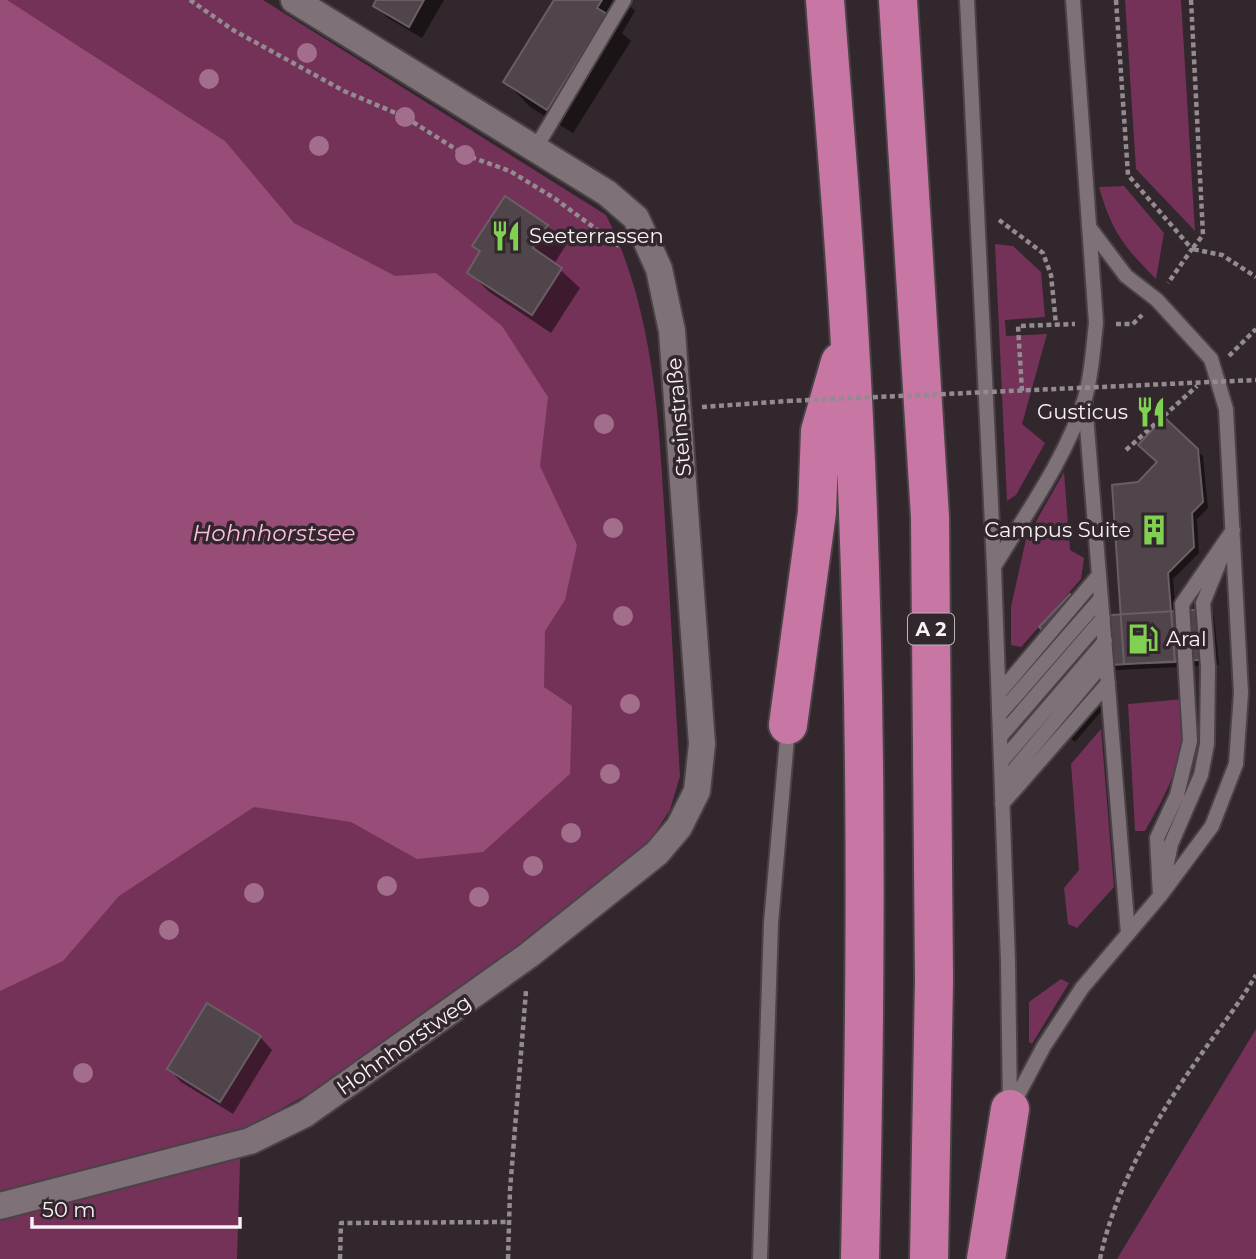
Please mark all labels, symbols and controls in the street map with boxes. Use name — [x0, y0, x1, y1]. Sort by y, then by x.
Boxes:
restaurant icon: Seeterrassen — [489, 219, 523, 253]
place label: Seeterrassen — [529, 223, 664, 248]
street label: Steinstraße — [661, 357, 696, 477]
restaurant icon: Gusticus — [1134, 395, 1168, 429]
place label: Gusticus — [1037, 399, 1128, 424]
building icon: Campus Suite — [1137, 513, 1171, 547]
place label: Campus Suite — [984, 517, 1131, 542]
water label: Hohnhorstsee — [193, 519, 355, 547]
road number: A 2 — [908, 614, 954, 644]
fuel station icon: Aral — [1126, 622, 1160, 656]
place label: Aral — [1166, 626, 1207, 651]
street label: Hohnhorstweg — [332, 989, 476, 1100]
scale bar — [32, 1186, 240, 1230]
text: 50 m — [42, 1197, 96, 1222]

